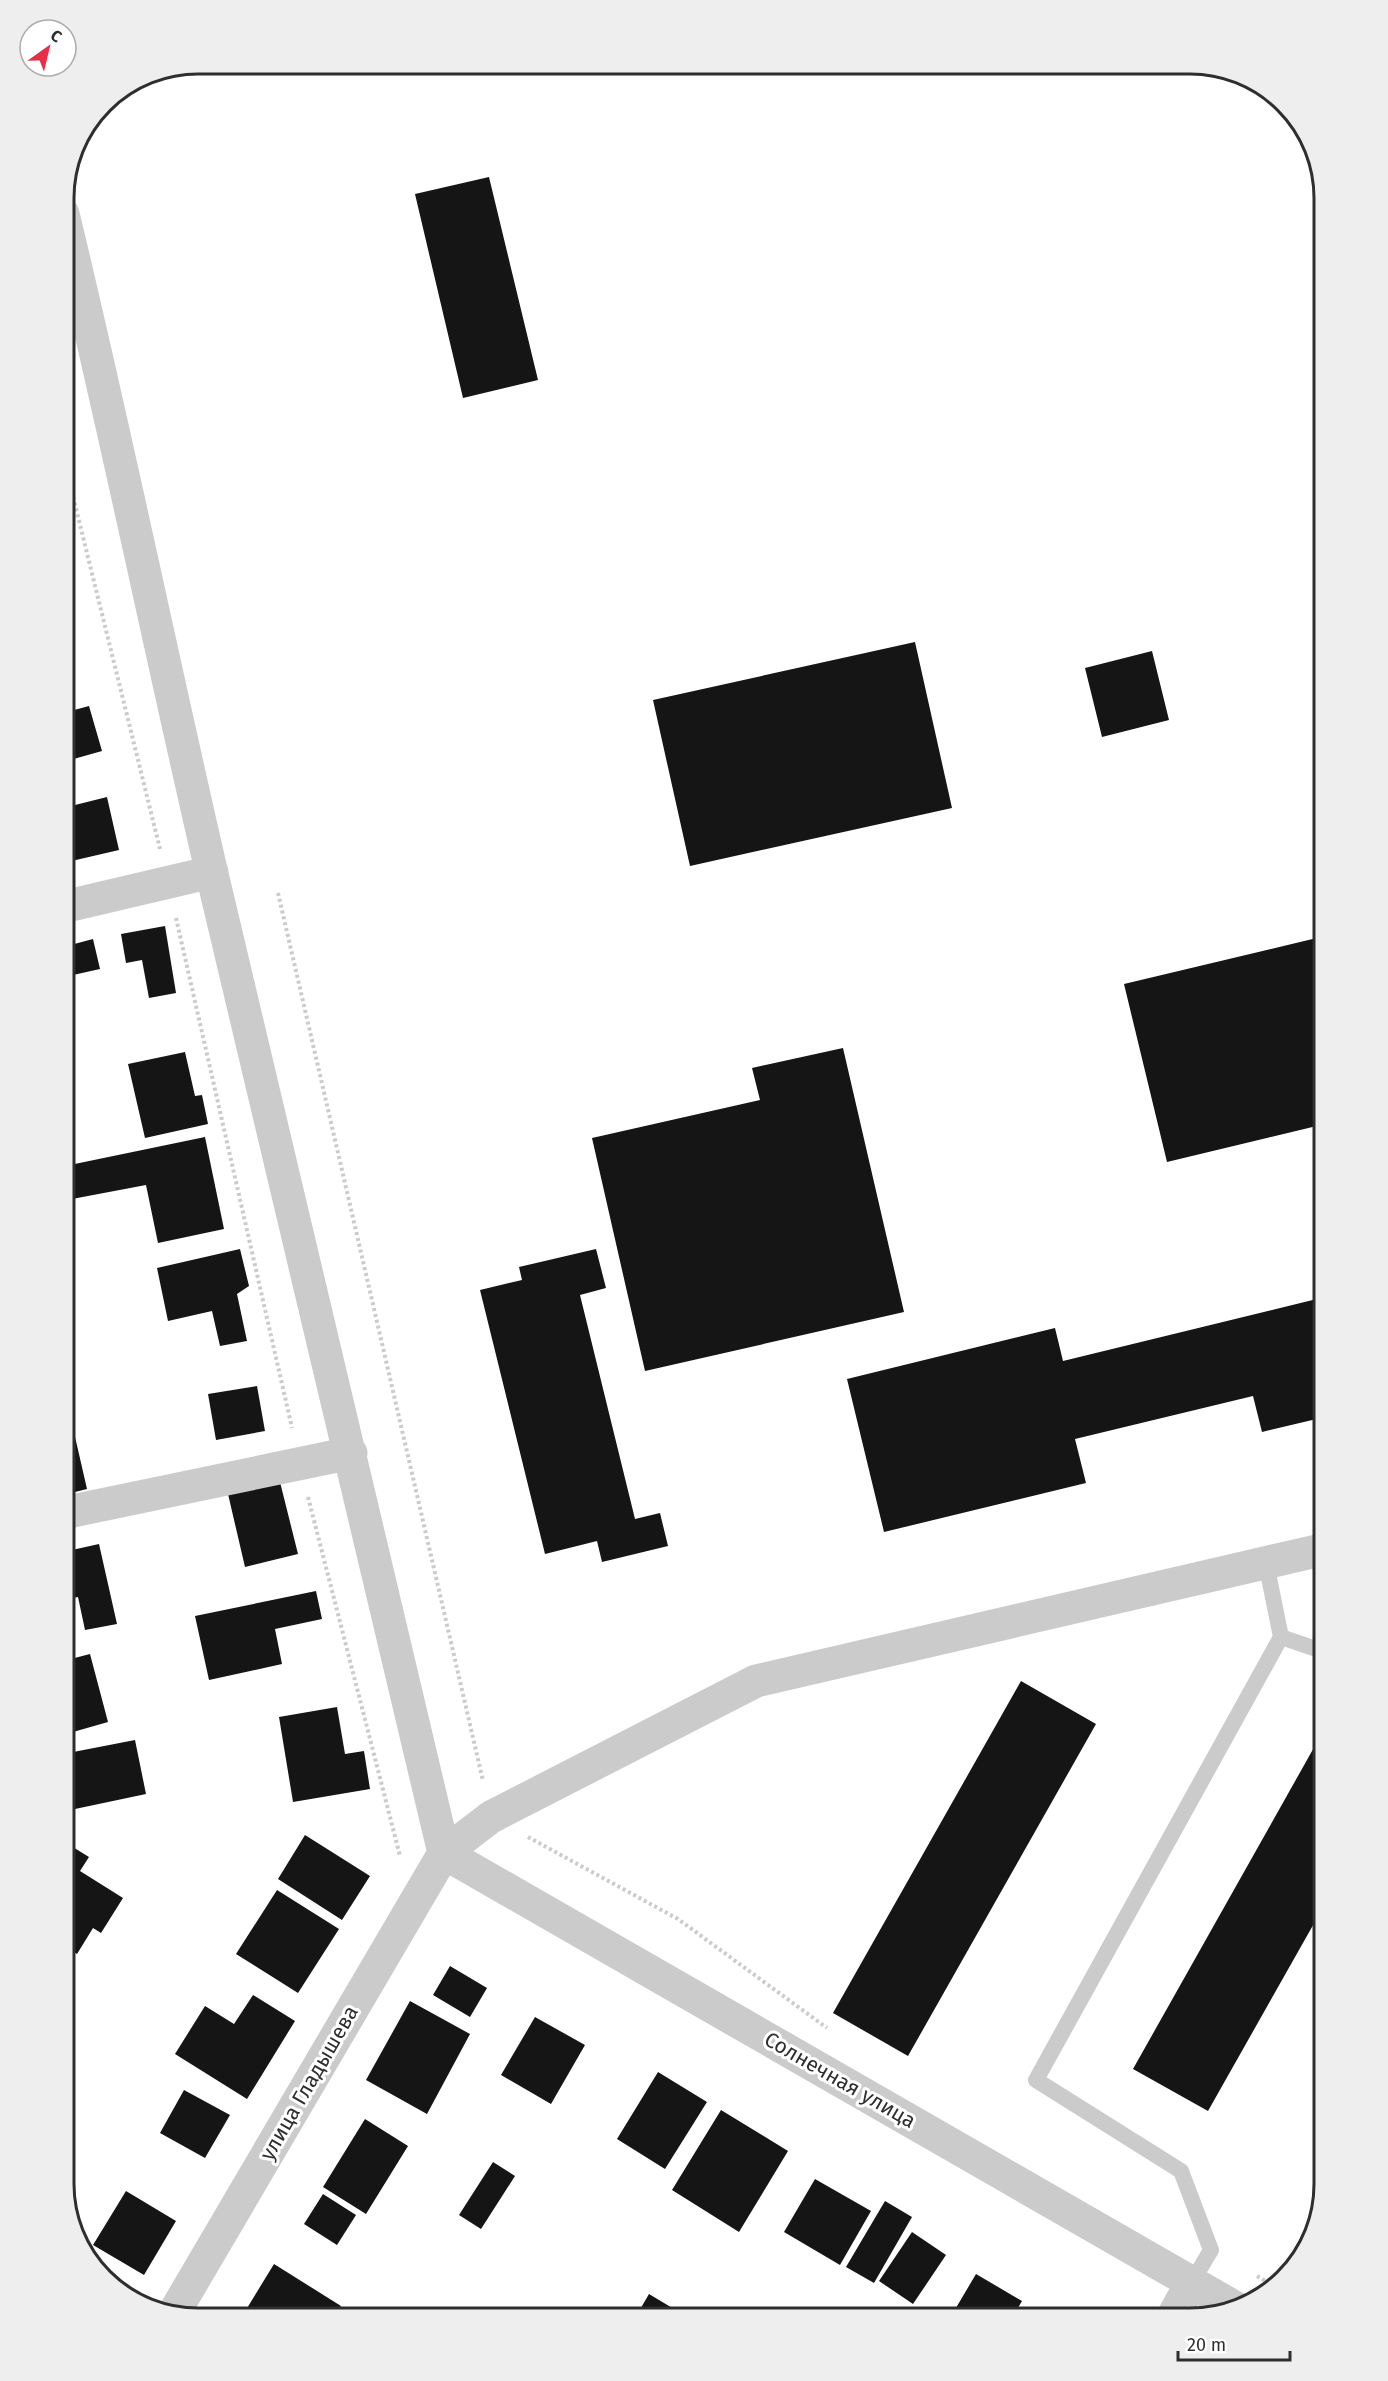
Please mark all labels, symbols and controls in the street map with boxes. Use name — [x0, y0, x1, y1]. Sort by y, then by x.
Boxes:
north arrow — [18, 18, 78, 78]
text: С — [47, 26, 66, 47]
street label: улица Гладышева — [254, 2001, 364, 2165]
street label: Солнечная улица — [760, 2026, 920, 2134]
scale bar — [1178, 2324, 1290, 2362]
text: 20 m — [1187, 2334, 1226, 2356]

